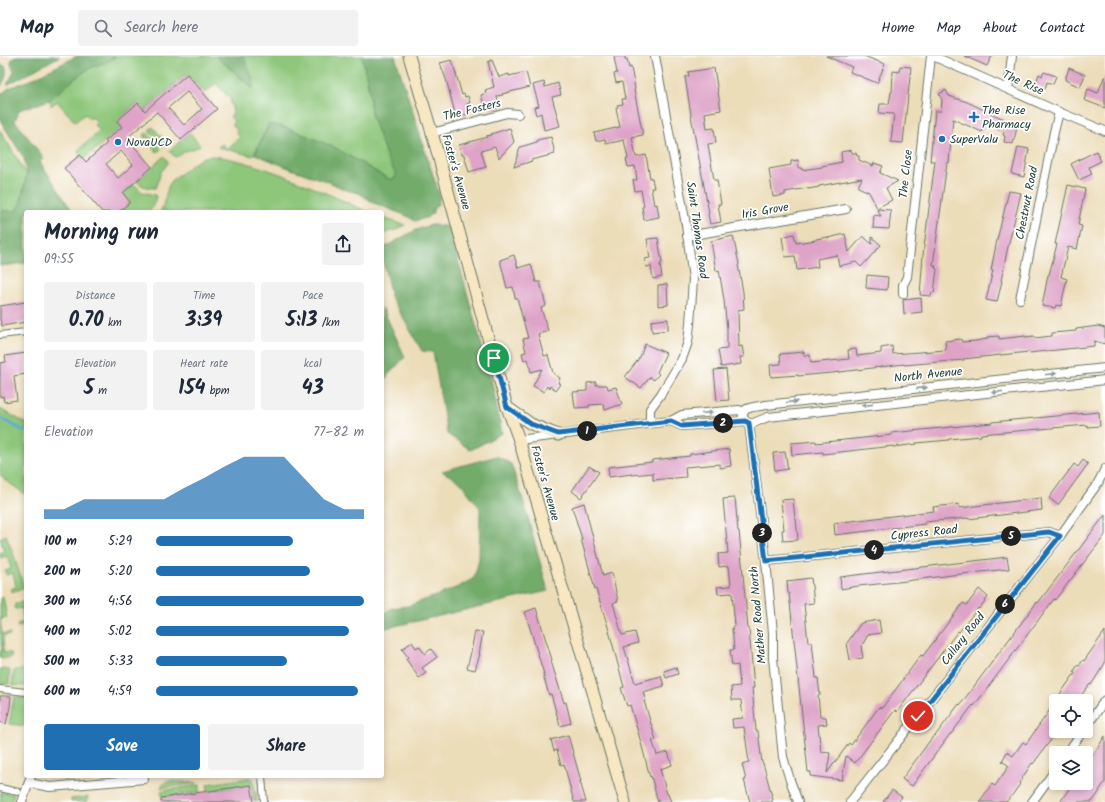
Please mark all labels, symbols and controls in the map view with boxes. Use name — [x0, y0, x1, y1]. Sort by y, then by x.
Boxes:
search box — [78, 10, 358, 46]
text: Map — [20, 13, 54, 43]
text: Search here — [124, 16, 198, 40]
icon: search — [92, 17, 114, 39]
text: Home — [881, 17, 915, 39]
text: Map — [937, 17, 961, 39]
text: About — [983, 17, 1017, 39]
text: Contact — [1039, 17, 1085, 39]
street label: The Rise — [999, 65, 1047, 101]
street label: The Fosters — [441, 94, 503, 126]
place label: The Rise Pharmacy — [982, 101, 1031, 134]
marker: The Rise Pharmacy — [969, 112, 979, 122]
place label: SuperValu — [950, 130, 998, 149]
street label: Foster's Avenue — [436, 132, 476, 213]
place label: NovaUCD — [126, 133, 173, 152]
marker: SuperValu — [937, 134, 947, 144]
marker: NovaUCD — [113, 137, 123, 147]
street label: The Close — [894, 148, 918, 199]
street label: Chestnut Road — [1011, 164, 1044, 241]
street label: Saint Thomas Road — [681, 180, 713, 281]
street label: Iris Grove — [740, 197, 791, 224]
text: Morning run — [44, 216, 159, 251]
button: share — [322, 223, 364, 265]
text: 09:55 — [44, 249, 74, 270]
text: Distance — [76, 287, 115, 305]
text: Time — [193, 287, 215, 305]
text: Pace — [302, 287, 323, 305]
text: 0.70 — [69, 305, 104, 337]
text: 3:39 — [186, 305, 222, 337]
text: 5:13 — [286, 305, 318, 337]
text: km — [104, 314, 122, 332]
text: /km — [318, 314, 340, 332]
pin — [477, 341, 511, 375]
icon: arrive — [483, 347, 505, 369]
text: Elevation — [75, 355, 116, 373]
text: Heart rate — [180, 355, 228, 373]
text: kcal — [304, 355, 322, 373]
street label: North Avenue — [893, 362, 964, 388]
one-way arrow — [1045, 371, 1057, 377]
text: 5 — [84, 373, 94, 405]
text: 154 — [178, 373, 205, 405]
text: 43 — [302, 373, 324, 405]
text: m — [94, 382, 107, 400]
text: bpm — [205, 382, 230, 400]
one-way arrow — [916, 385, 928, 391]
one-way arrow — [991, 388, 1003, 395]
one-way arrow — [786, 399, 798, 405]
one-way arrow — [861, 402, 873, 409]
one-way arrow — [701, 409, 713, 416]
pin: 2 — [713, 413, 733, 433]
text: 2 — [720, 414, 726, 432]
pin: 1 — [577, 421, 597, 441]
text: Elevation — [44, 422, 93, 443]
text: 77–82 m — [313, 422, 364, 443]
text: 1 — [585, 422, 589, 440]
street label: Foster's Avenue — [525, 443, 565, 524]
street label: Cypress Road — [890, 520, 959, 546]
pin: 3 — [752, 523, 772, 543]
text: 3 — [759, 524, 765, 542]
pin: 5 — [1001, 526, 1021, 546]
text: 5 — [1008, 527, 1014, 545]
text: 100 m — [44, 531, 77, 552]
text: 5:29 — [108, 531, 132, 552]
pin: 4 — [864, 540, 884, 560]
text: 4 — [871, 541, 877, 559]
text: 200 m — [44, 561, 81, 582]
text: 5:20 — [108, 561, 132, 582]
street label: Mather Road North — [744, 565, 772, 665]
text: 300 m — [44, 591, 80, 612]
text: 4:56 — [108, 591, 133, 612]
pin: 6 — [995, 594, 1015, 614]
text: 6 — [1002, 595, 1008, 613]
street label: Callary Road — [936, 608, 990, 670]
text: 400 m — [44, 621, 80, 642]
text: 5:02 — [108, 621, 132, 642]
text: 500 m — [44, 651, 80, 672]
text: 5:33 — [108, 651, 133, 672]
text: 600 m — [44, 681, 80, 702]
text: 4:59 — [108, 681, 132, 702]
map controls — [1049, 694, 1093, 790]
button: locate — [1049, 694, 1093, 738]
pin — [901, 699, 935, 733]
icon: check — [907, 705, 929, 727]
button: Save — [44, 724, 200, 770]
button: Share — [208, 724, 364, 770]
button: layers — [1049, 746, 1093, 790]

